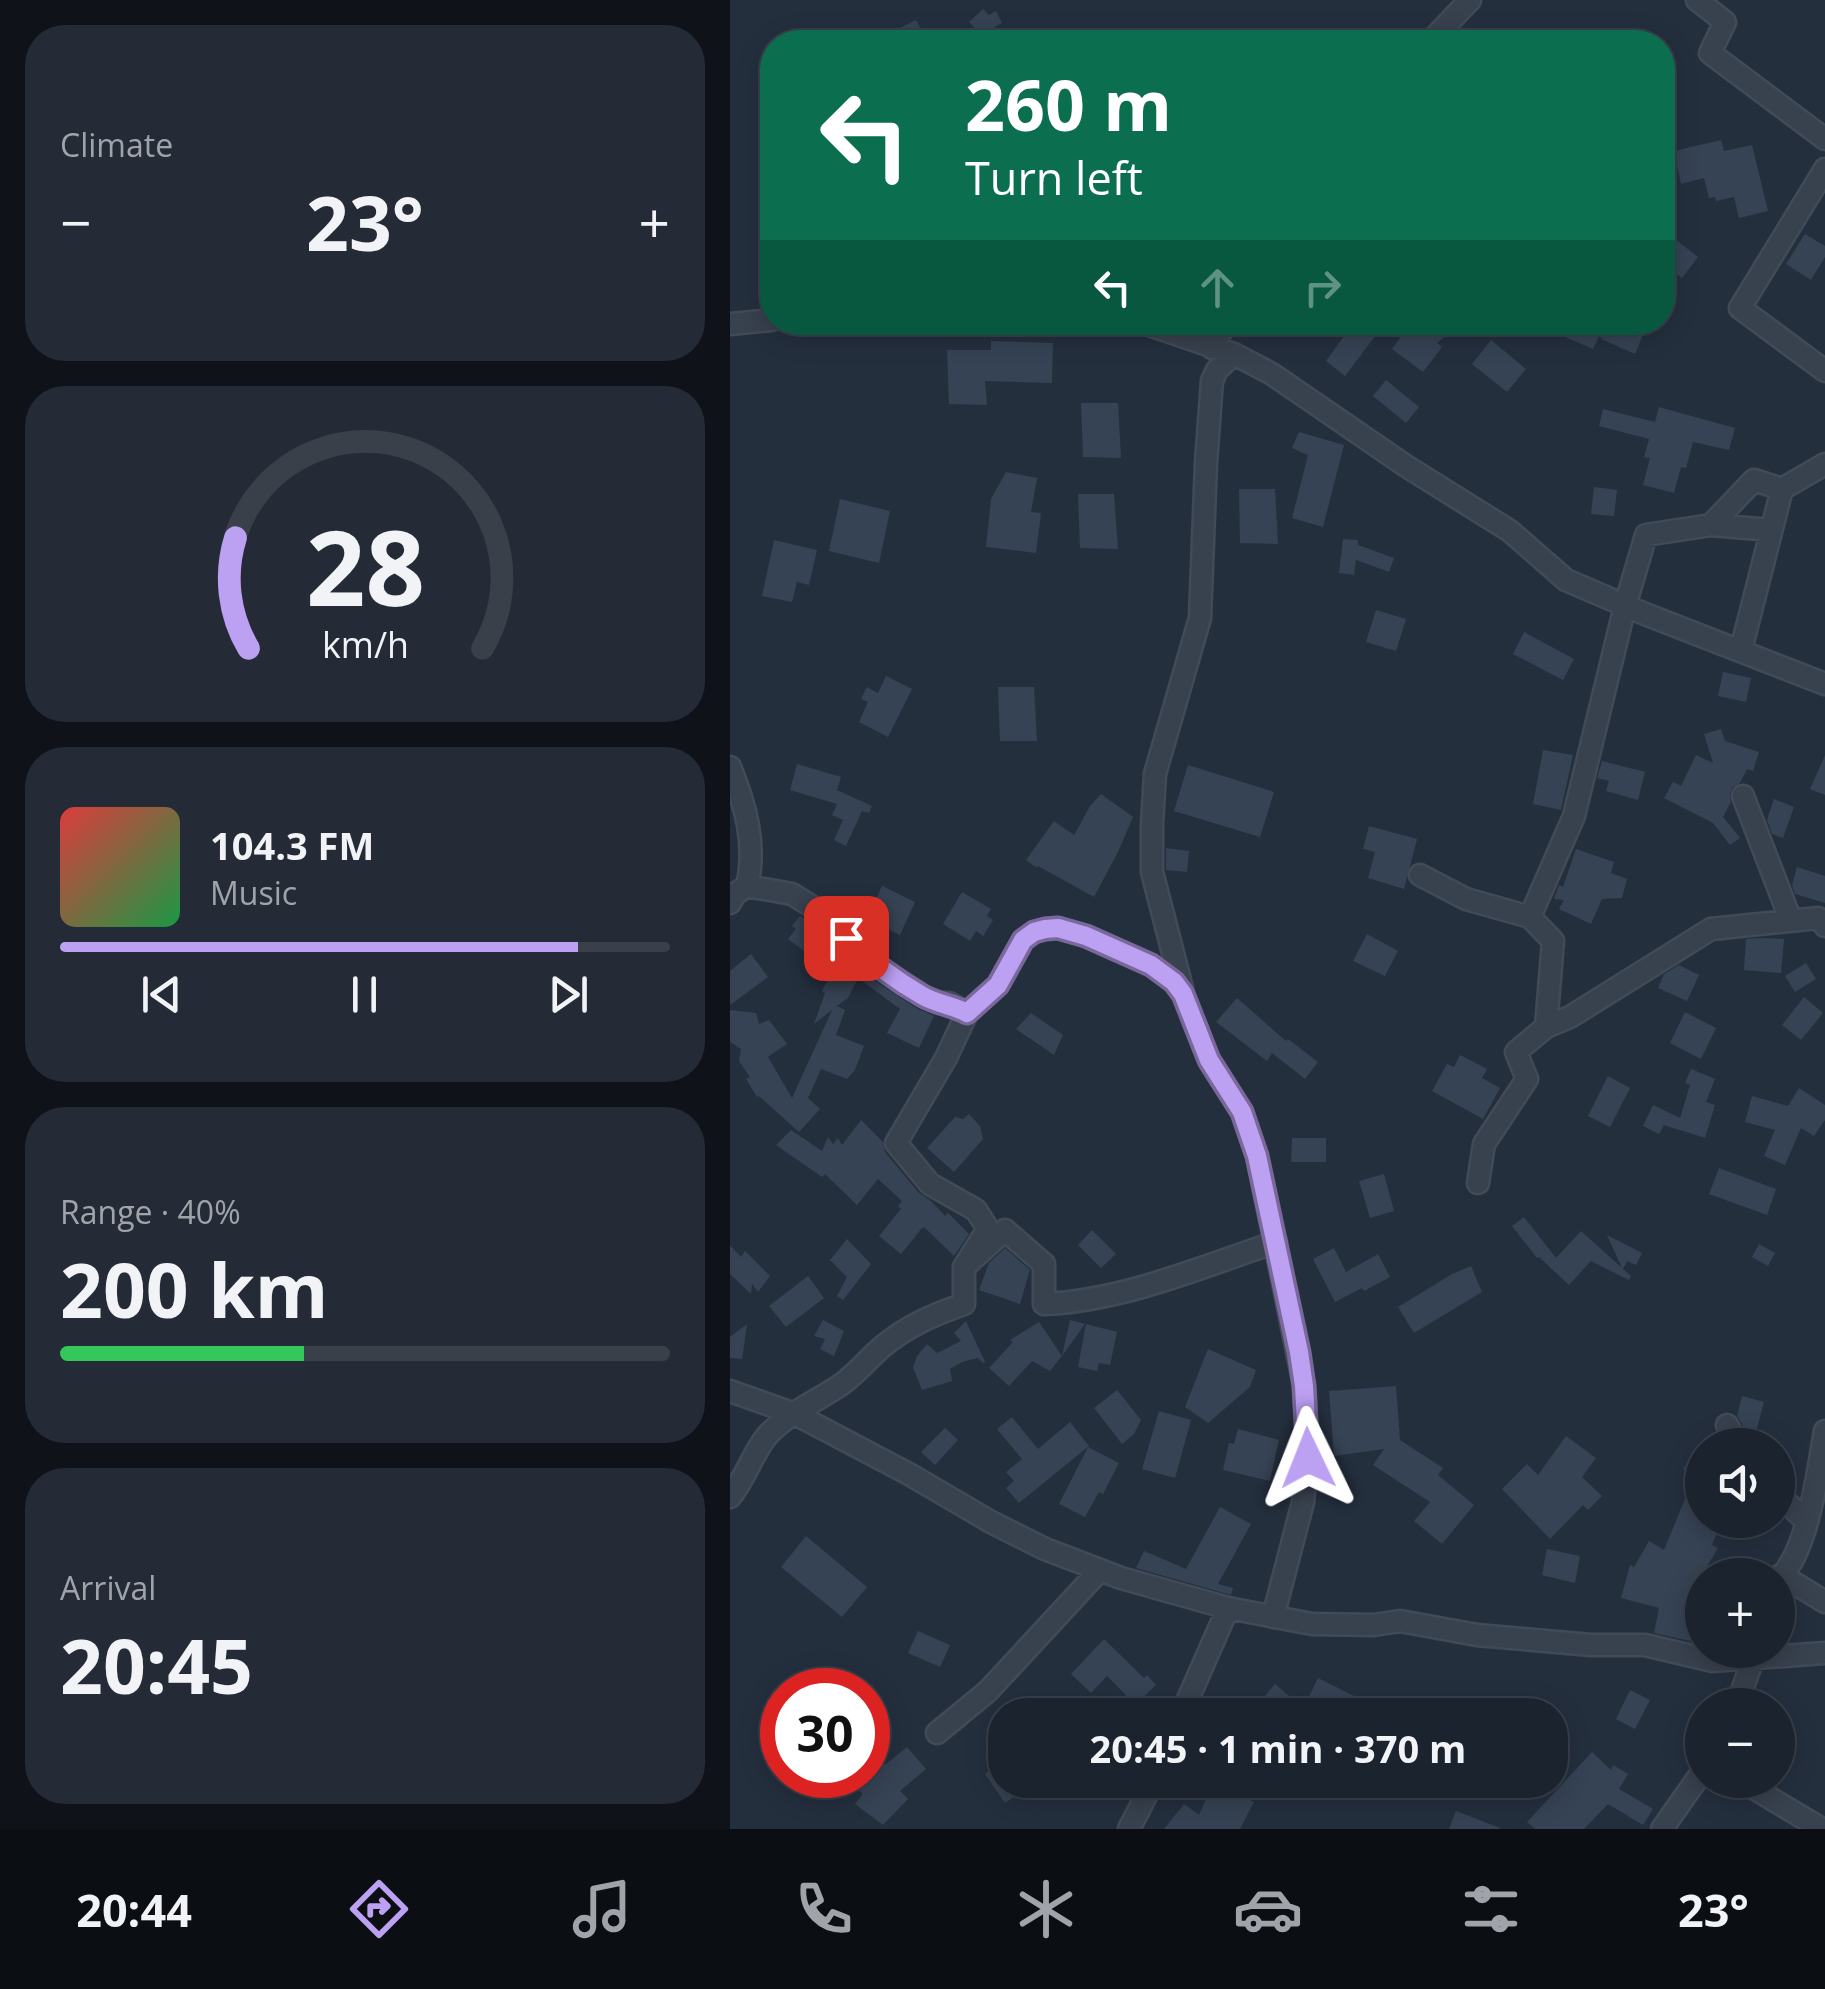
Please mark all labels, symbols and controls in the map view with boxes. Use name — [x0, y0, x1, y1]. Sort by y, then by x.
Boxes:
text: 260 m — [965, 56, 1172, 152]
icon: left — [800, 70, 930, 200]
text: Climate — [60, 123, 173, 166]
text: Turn left — [965, 147, 1143, 208]
text: 23° — [306, 171, 424, 273]
text: − — [60, 184, 91, 259]
text: + — [639, 184, 670, 259]
icon: left — [1085, 260, 1140, 315]
icon: ahead — [1190, 260, 1245, 315]
icon: right — [1295, 260, 1350, 315]
text: 28 — [306, 495, 424, 636]
text: km/h — [322, 620, 408, 668]
text: 104.3 FM — [210, 819, 374, 871]
text: Music — [210, 871, 297, 914]
pin — [804, 896, 889, 981]
icon: arrive — [819, 911, 874, 966]
icon: previous — [134, 967, 189, 1022]
icon: pause — [337, 967, 392, 1022]
icon: next — [541, 967, 596, 1022]
text: Range · 40% — [60, 1190, 241, 1233]
text: 200 km — [60, 1238, 328, 1340]
position arrow — [1256, 1406, 1360, 1510]
map controls — [1685, 1428, 1795, 1798]
button: sound — [1685, 1428, 1795, 1538]
button: + — [1685, 1558, 1795, 1668]
text: Arrival — [60, 1566, 156, 1609]
text: 20:45 — [60, 1614, 253, 1716]
speed limit sign: 30 — [760, 1668, 890, 1798]
button: − — [1685, 1688, 1795, 1798]
text: 20:45 · 1 min · 370 m — [1090, 1722, 1466, 1774]
icon: directions — [344, 1874, 414, 1944]
icon: music — [567, 1874, 637, 1944]
icon: phone — [789, 1874, 859, 1944]
icon: climate — [1011, 1874, 1081, 1944]
icon: car — [1233, 1874, 1303, 1944]
icon: filters — [1456, 1874, 1526, 1944]
text: 20:44 — [76, 1879, 192, 1940]
text: 23° — [1678, 1879, 1749, 1940]

